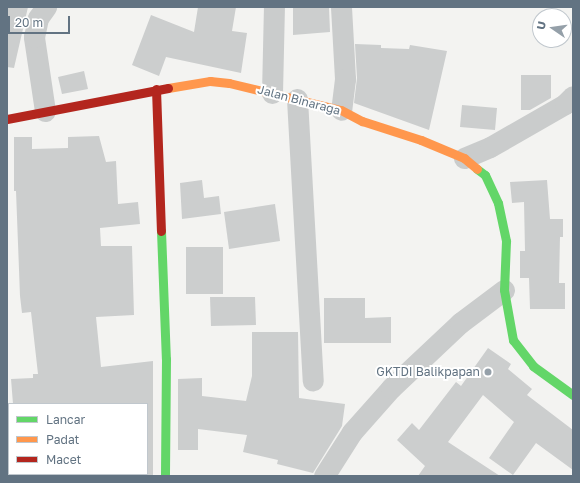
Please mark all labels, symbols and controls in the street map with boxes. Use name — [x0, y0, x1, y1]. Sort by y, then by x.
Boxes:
scale bar — [10, 8, 72, 34]
north arrow — [532, 8, 572, 48]
text: 20 m — [15, 15, 43, 30]
text: U — [534, 20, 548, 31]
street label: Jalan Binaraga — [256, 82, 342, 118]
place label: GKTDI Balikpapan — [376, 365, 480, 379]
marker: GKTDI Balikpapan — [483, 367, 493, 377]
legend — [8, 403, 148, 475]
text: Lancar — [46, 412, 85, 427]
text: Padat — [46, 432, 79, 447]
text: Macet — [46, 452, 81, 467]

